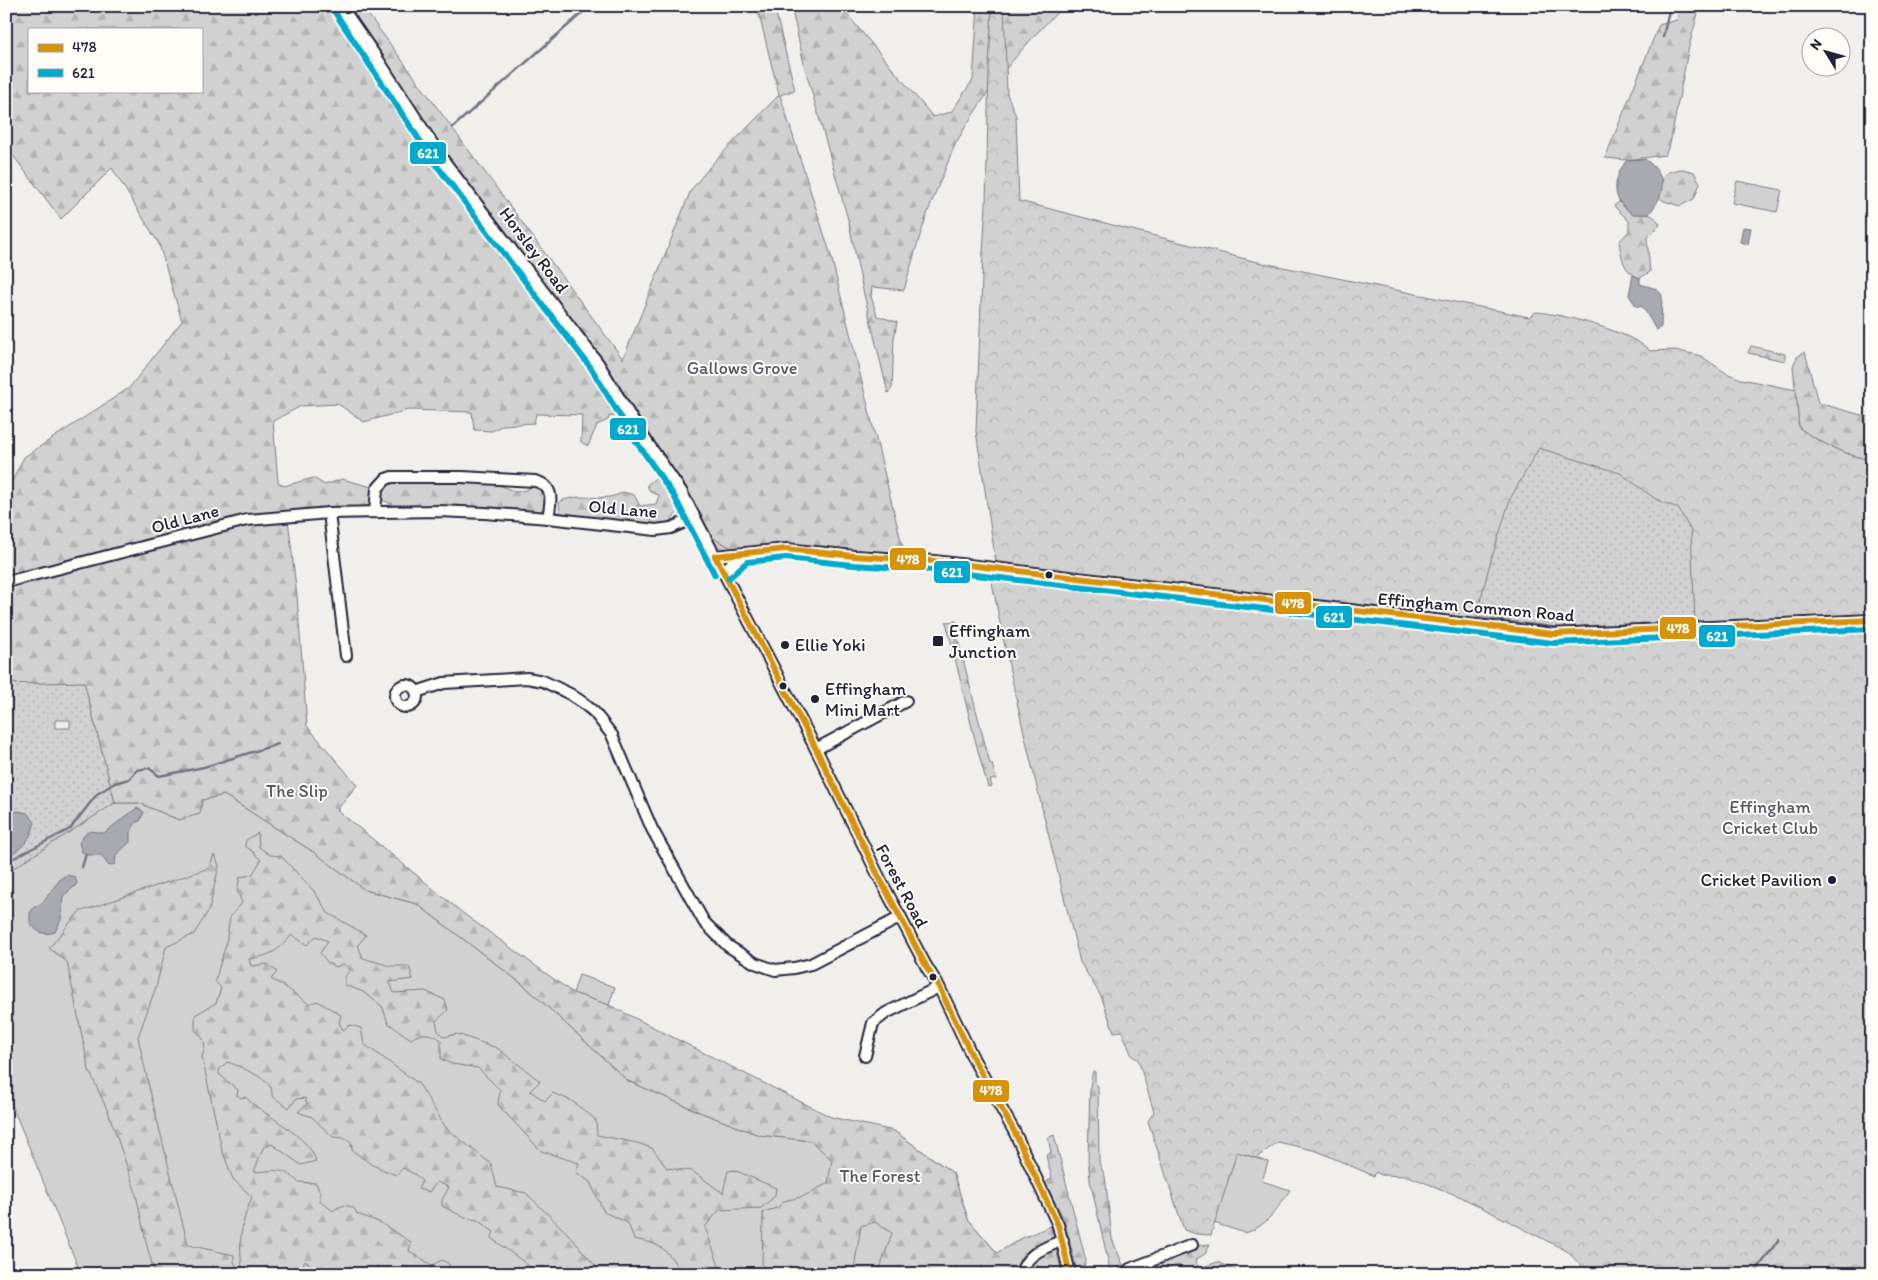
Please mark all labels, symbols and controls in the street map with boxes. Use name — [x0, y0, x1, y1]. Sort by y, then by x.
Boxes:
legend — [28, 28, 202, 92]
north arrow — [1800, 28, 1850, 78]
text: N — [1806, 36, 1826, 53]
text: 478 — [72, 38, 97, 56]
text: 621 — [72, 64, 95, 82]
line badge: 621 — [409, 141, 447, 165]
text: 621 — [417, 145, 439, 162]
street label: Horsley Road — [495, 203, 574, 298]
park label: Gallows Grove — [687, 357, 797, 379]
line badge: 621 — [609, 417, 647, 441]
text: 621 — [617, 421, 639, 438]
street label: Old Lane — [588, 495, 658, 523]
street label: Old Lane — [149, 499, 221, 539]
line badge: 478 — [889, 547, 927, 571]
text: 478 — [896, 551, 920, 568]
line badge: 621 — [933, 560, 971, 584]
text: 621 — [941, 564, 963, 581]
unlabelled marker — [1044, 570, 1054, 580]
street label: Effingham Common Road — [1377, 587, 1576, 627]
line badge: 478 — [1274, 591, 1312, 615]
text: 478 — [1281, 595, 1305, 612]
line badge: 621 — [1315, 605, 1353, 629]
text: 621 — [1323, 609, 1345, 626]
line badge: 478 — [1659, 616, 1697, 640]
place label: Effingham Junction — [949, 620, 1030, 663]
text: 478 — [1666, 620, 1690, 637]
line badge: 621 — [1698, 624, 1736, 648]
text: 621 — [1706, 628, 1728, 645]
place label: Ellie Yoki — [795, 634, 866, 656]
marker: Effingham Junction — [931, 634, 945, 648]
marker: Ellie Yoki — [779, 639, 791, 651]
place label: Effingham Mini Mart — [825, 678, 906, 721]
unlabelled marker — [778, 681, 788, 691]
marker: Effingham Mini Mart — [809, 693, 821, 705]
park label: The Slip — [266, 780, 328, 802]
park label: Effingham Cricket Club — [1722, 796, 1818, 839]
street label: Forest Road — [871, 840, 933, 932]
place label: Cricket Pavilion — [1700, 869, 1822, 891]
marker: Cricket Pavilion — [1826, 874, 1838, 886]
unlabelled marker — [928, 972, 938, 982]
line badge: 478 — [972, 1079, 1010, 1103]
text: 478 — [979, 1082, 1003, 1099]
park label: The Forest — [839, 1165, 921, 1187]

